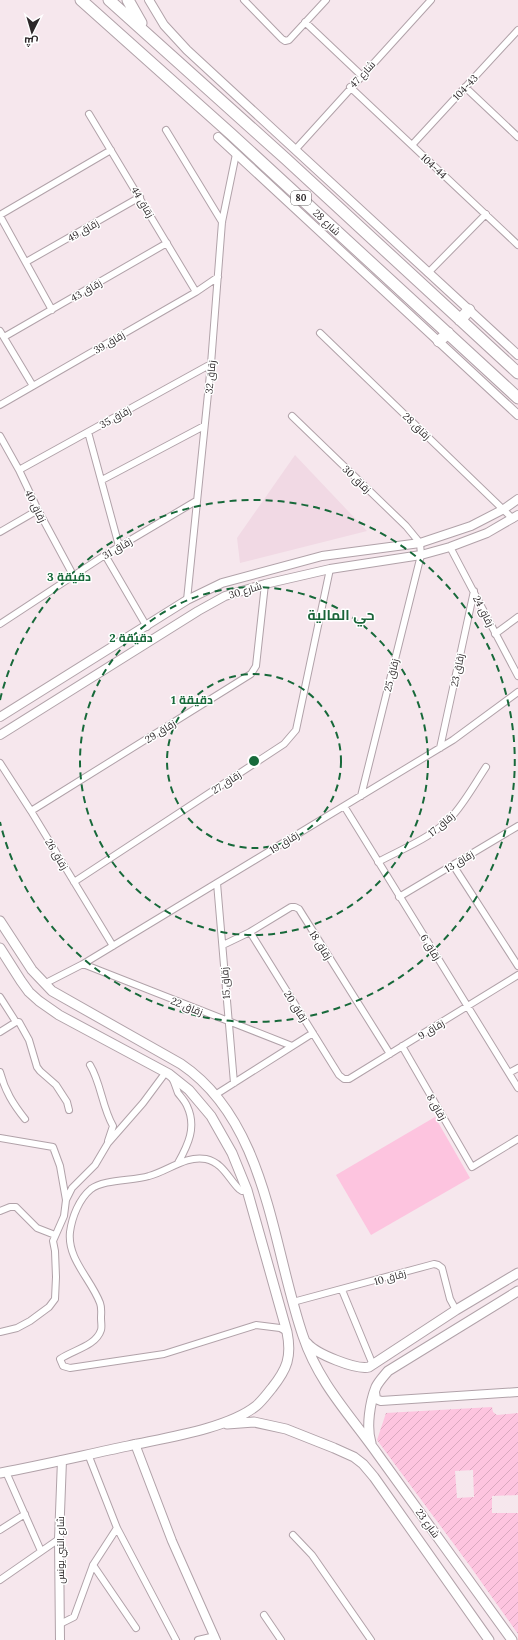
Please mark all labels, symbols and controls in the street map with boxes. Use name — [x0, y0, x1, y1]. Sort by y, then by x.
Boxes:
north arrow — [12, 12, 52, 52]
text: ش — [23, 34, 39, 50]
street label: شارع 47 — [347, 58, 378, 90]
street label: 104-43 — [450, 71, 481, 103]
street label: 104-44 — [418, 151, 450, 182]
street label: زقاق 44 — [128, 184, 157, 220]
road number: 80 — [291, 191, 311, 205]
street label: شارع 28 — [310, 206, 343, 238]
street label: زقاق 49 — [65, 216, 101, 245]
street label: زقاق 43 — [68, 276, 104, 305]
street label: زقاق 39 — [91, 328, 127, 357]
street label: زقاق 32 — [202, 360, 219, 395]
street label: زقاق 35 — [97, 404, 133, 431]
street label: زقاق 28 — [400, 410, 433, 443]
street label: زقاق 30 — [340, 463, 374, 496]
street label: زقاق 40 — [22, 488, 49, 525]
street label: زقاق 31 — [100, 535, 134, 562]
text: 3 دقيقة — [47, 569, 91, 584]
street label: شارع 30 — [227, 579, 263, 602]
street label: زقاق 24 — [470, 593, 497, 629]
district label: حي المالية — [307, 606, 375, 627]
text: 2 دقيقة — [109, 630, 153, 645]
street label: زقاق 23 — [448, 652, 467, 688]
street label: زقاق 25 — [381, 657, 402, 693]
text: 1 دقيقة — [171, 692, 213, 707]
street label: زقاق 29 — [142, 717, 178, 746]
centre of rings — [247, 754, 261, 768]
street label: زقاق 27 — [209, 768, 244, 797]
street label: زقاق 17 — [425, 809, 457, 839]
street label: زقاق 19 — [267, 829, 301, 856]
street label: زقاق 26 — [42, 836, 71, 872]
street label: زقاق 13 — [442, 848, 476, 875]
street label: زقاق 18 — [307, 928, 335, 962]
street label: زقاق 6 — [417, 932, 444, 963]
street label: زقاق 15 — [218, 967, 233, 999]
street label: زقاق 20 — [281, 988, 310, 1024]
street label: زقاق 22 — [169, 994, 205, 1019]
street label: زقاق 9 — [416, 1016, 447, 1042]
street label: زقاق 8 — [424, 1092, 449, 1123]
street label: زقاق 10 — [373, 1267, 408, 1288]
street label: شارع 23 — [413, 1506, 442, 1540]
street label: شارع النبي يونس — [54, 1516, 68, 1584]

